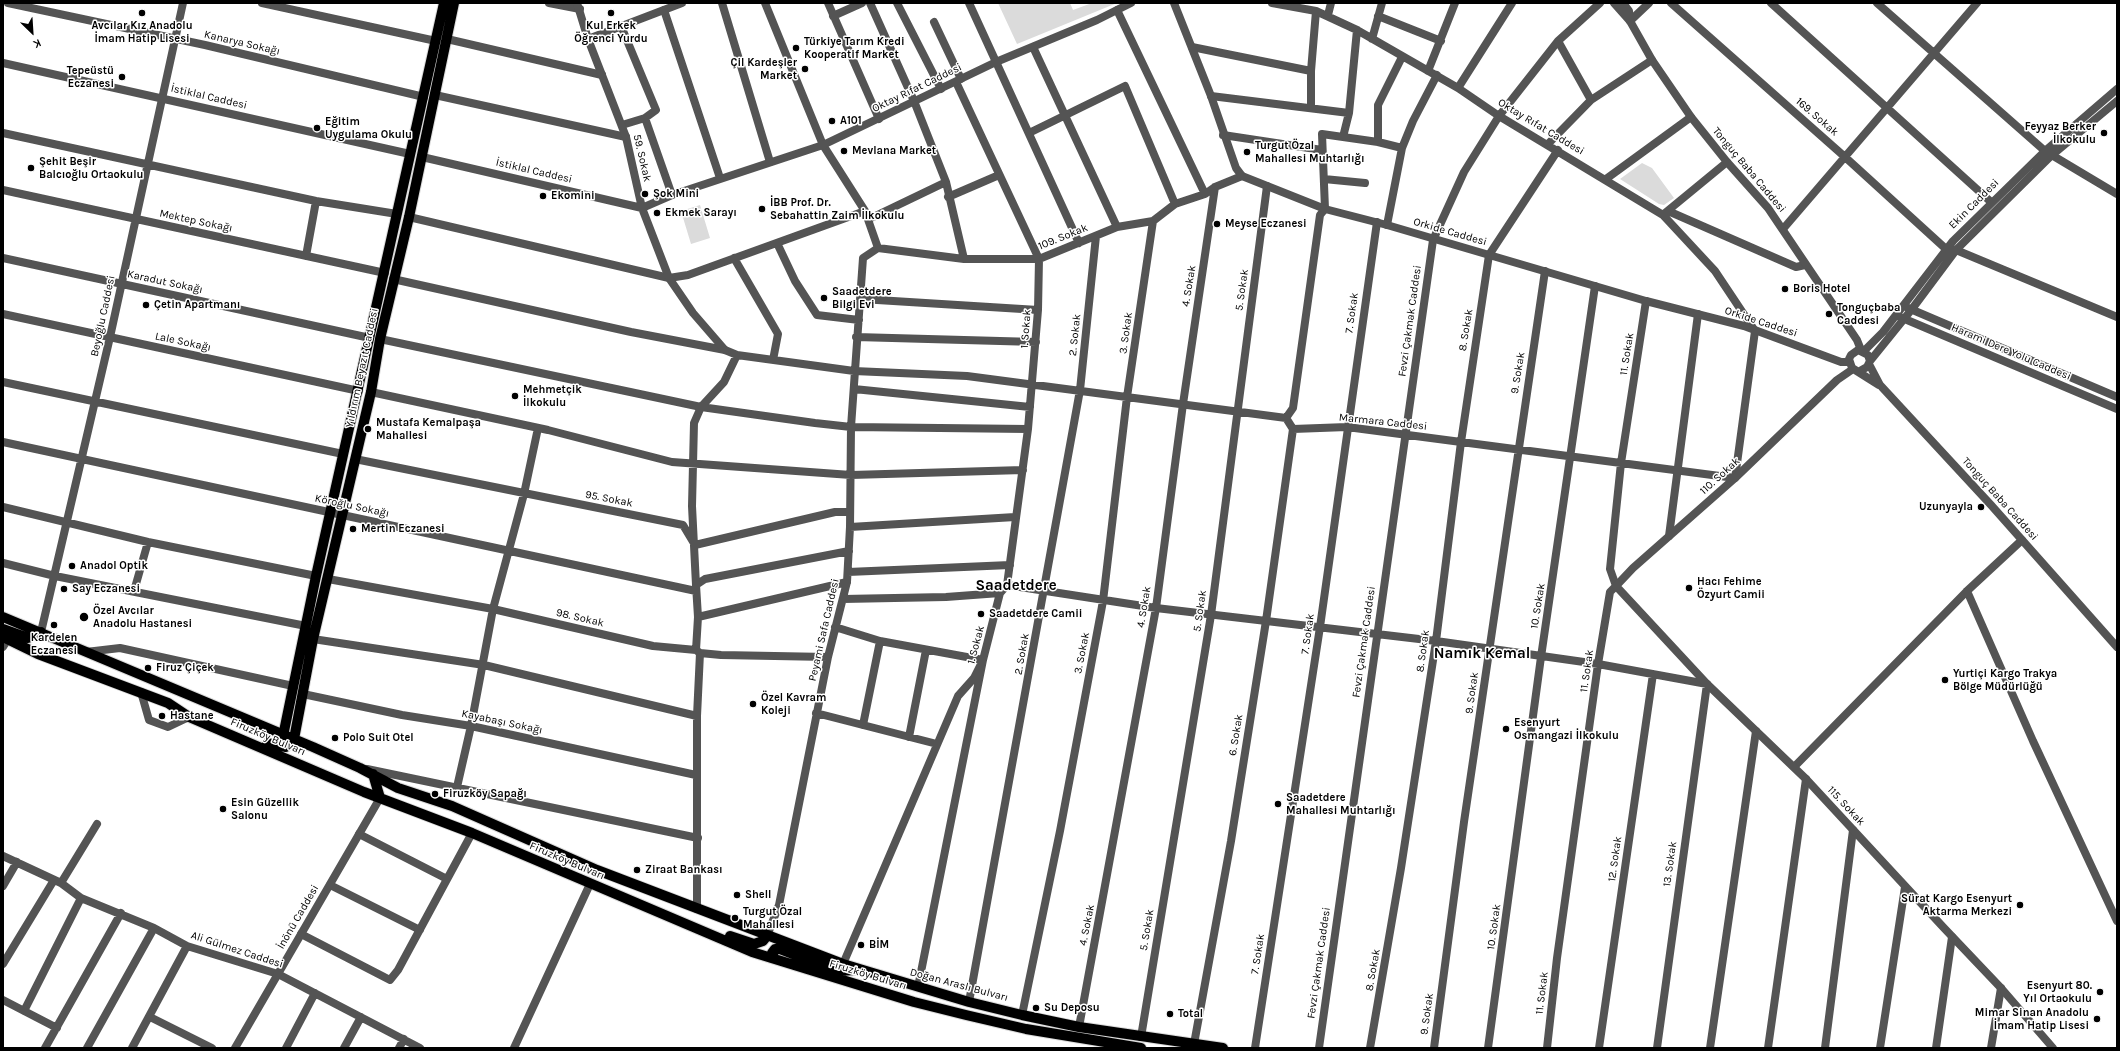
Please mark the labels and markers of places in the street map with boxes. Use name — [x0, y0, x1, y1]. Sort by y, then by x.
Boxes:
marker: Avcılar Kız Anadolu İmam Hatip Lisesi — [137, 8, 147, 18]
marker: Kul Erkek Öğrenci Yurdu — [606, 8, 616, 18]
place label: Avcılar Kız Anadolu İmam Hatip Lisesi — [91, 19, 193, 45]
place label: Kul Erkek Öğrenci Yurdu — [574, 19, 648, 45]
place label: Türkiye Tarım Kredi Kooperatif Market — [804, 35, 905, 61]
marker: Türkiye Tarım Kredi Kooperatif Market — [791, 43, 801, 53]
place label: Çil Kardeşler Market — [730, 56, 797, 82]
place label: Tepeüstü Eczanesi — [67, 64, 114, 90]
marker: Çil Kardeşler Market — [800, 64, 810, 74]
marker: Tepeüstü Eczanesi — [117, 72, 127, 82]
place label: A101 — [840, 114, 862, 128]
place label: Eğitim Uygulama Okulu — [325, 115, 412, 141]
marker: A101 — [827, 116, 837, 126]
place label: Feyyaz Berker İlkokulu — [2025, 120, 2096, 146]
marker: Eğitim Uygulama Okulu — [312, 123, 322, 133]
marker: Feyyaz Berker İlkokulu — [2099, 128, 2109, 138]
place label: Turgut Özal Mahallesi Muhtarlığı — [1255, 139, 1364, 165]
place label: Mevlana Market — [852, 144, 936, 158]
marker: Mevlana Market — [839, 146, 849, 156]
marker: Turgut Özal Mahallesi Muhtarlığı — [1242, 147, 1252, 157]
place label: Şehit Beşir Balcıoğlu Ortaokulu — [39, 155, 143, 181]
marker: Şehit Beşir Balcıoğlu Ortaokulu — [26, 163, 36, 173]
place label: Şok Mini — [653, 187, 699, 201]
place label: Ekomini — [551, 189, 595, 203]
marker: Şok Mini — [640, 189, 650, 199]
marker: Ekomini — [538, 191, 548, 201]
place label: İBB Prof. Dr. Sebahattin Zaim İlkokulu — [770, 196, 905, 222]
marker: İBB Prof. Dr. Sebahattin Zaim İlkokulu — [757, 204, 767, 214]
place label: Ekmek Sarayı — [665, 206, 737, 220]
marker: Ekmek Sarayı — [652, 208, 662, 218]
place label: Meyse Eczanesi — [1225, 217, 1307, 231]
marker: Meyse Eczanesi — [1212, 219, 1222, 229]
place label: Boris Hotel — [1793, 282, 1850, 296]
marker: Boris Hotel — [1780, 284, 1790, 294]
place label: Saadetdere Bilgi Evi — [832, 285, 892, 311]
marker: Saadetdere Bilgi Evi — [819, 293, 829, 303]
place label: Çetin Apartmanı — [154, 298, 240, 312]
marker: Çetin Apartmanı — [141, 300, 151, 310]
place label: Tonguçbaba Caddesi — [1837, 301, 1900, 327]
marker: Tonguçbaba Caddesi — [1824, 309, 1834, 319]
place label: Mehmetçik İlkokulu — [523, 383, 582, 409]
marker: Mehmetçik İlkokulu — [510, 391, 520, 401]
place label: Mustafa Kemalpaşa Mahallesi — [376, 416, 481, 442]
marker: Mustafa Kemalpaşa Mahallesi — [363, 424, 373, 434]
place label: Uzunyayla — [1919, 500, 1973, 514]
marker: Uzunyayla — [1976, 502, 1986, 512]
place label: Mertin Eczanesi — [361, 522, 445, 536]
marker: Mertin Eczanesi — [348, 524, 358, 534]
place label: Anadol Optik — [80, 559, 148, 573]
marker: Anadol Optik — [67, 561, 77, 571]
place label: Hacı Fehime Özyurt Camii — [1697, 575, 1765, 601]
place label: Say Eczanesi — [72, 582, 140, 596]
marker: Hacı Fehime Özyurt Camii — [1684, 583, 1694, 593]
marker: Say Eczanesi — [59, 584, 69, 594]
place label: Özel Avcılar Anadolu Hastanesi — [93, 604, 192, 630]
place label: Saadetdere Camii — [989, 607, 1082, 621]
marker: Saadetdere Camii — [976, 609, 986, 619]
marker: Özel Avcılar Anadolu Hastanesi — [78, 611, 90, 623]
marker: Kardelen Eczanesi — [49, 620, 59, 630]
place label: Kardelen Eczanesi — [31, 631, 77, 657]
place label: Firuz Çiçek — [156, 661, 214, 675]
marker: Firuz Çiçek — [143, 663, 153, 673]
place label: Yurtiçi Kargo Trakya Bölge Müdürlüğü — [1953, 667, 2057, 693]
marker: Yurtiçi Kargo Trakya Bölge Müdürlüğü — [1940, 675, 1950, 685]
place label: Özel Kavram Koleji — [761, 691, 826, 717]
marker: Özel Kavram Koleji — [748, 699, 758, 709]
place label: Hastane — [170, 709, 213, 723]
marker: Hastane — [157, 711, 167, 721]
place label: Esenyurt Osmangazi İlkokulu — [1514, 716, 1619, 742]
marker: Esenyurt Osmangazi İlkokulu — [1501, 724, 1511, 734]
place label: Polo Suit Otel — [343, 731, 414, 745]
marker: Polo Suit Otel — [330, 733, 340, 743]
place label: Firuzköy Sapağı — [443, 787, 527, 801]
marker: Firuzköy Sapağı — [430, 789, 440, 799]
place label: Saadetdere Mahallesi Muhtarlığı — [1286, 791, 1395, 817]
place label: Esin Güzellik Salonu — [231, 796, 299, 822]
marker: Saadetdere Mahallesi Muhtarlığı — [1273, 799, 1283, 809]
marker: Esin Güzellik Salonu — [218, 804, 228, 814]
place label: Ziraat Bankası — [645, 863, 723, 877]
marker: Ziraat Bankası — [632, 865, 642, 875]
place label: Shell — [745, 888, 771, 902]
marker: Shell — [732, 890, 742, 900]
place label: Sürat Kargo Esenyurt Aktarma Merkezi — [1901, 892, 2012, 918]
marker: Sürat Kargo Esenyurt Aktarma Merkezi — [2015, 900, 2025, 910]
place label: Turgut Özal Mahallesi — [743, 905, 802, 931]
marker: Turgut Özal Mahallesi — [730, 913, 740, 923]
place label: BİM — [869, 938, 889, 952]
marker: BİM — [856, 940, 866, 950]
place label: Esenyurt 80. Yıl Ortaokulu — [2023, 979, 2092, 1005]
marker: Esenyurt 80. Yıl Ortaokulu — [2095, 987, 2105, 997]
place label: Su Deposu — [1044, 1001, 1100, 1015]
marker: Su Deposu — [1031, 1003, 1041, 1013]
place label: Mimar Sinan Anadolu İmam Hatip Lisesi — [1975, 1006, 2089, 1032]
place label: Total — [1178, 1007, 1203, 1021]
marker: Total — [1165, 1009, 1175, 1019]
marker: Mimar Sinan Anadolu İmam Hatip Lisesi — [2092, 1014, 2102, 1024]

